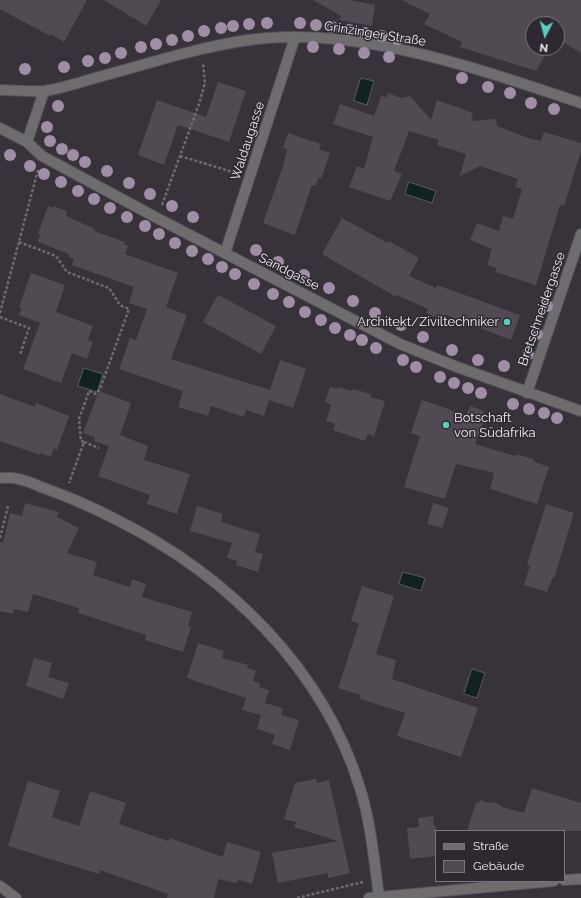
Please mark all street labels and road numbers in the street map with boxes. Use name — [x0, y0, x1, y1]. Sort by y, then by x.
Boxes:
street label: Grinzinger Straße — [323, 18, 427, 50]
street label: Waldaugasse — [228, 100, 268, 182]
street label: Sandgasse — [256, 250, 322, 294]
street label: Bretschneidergasse — [515, 250, 569, 368]

